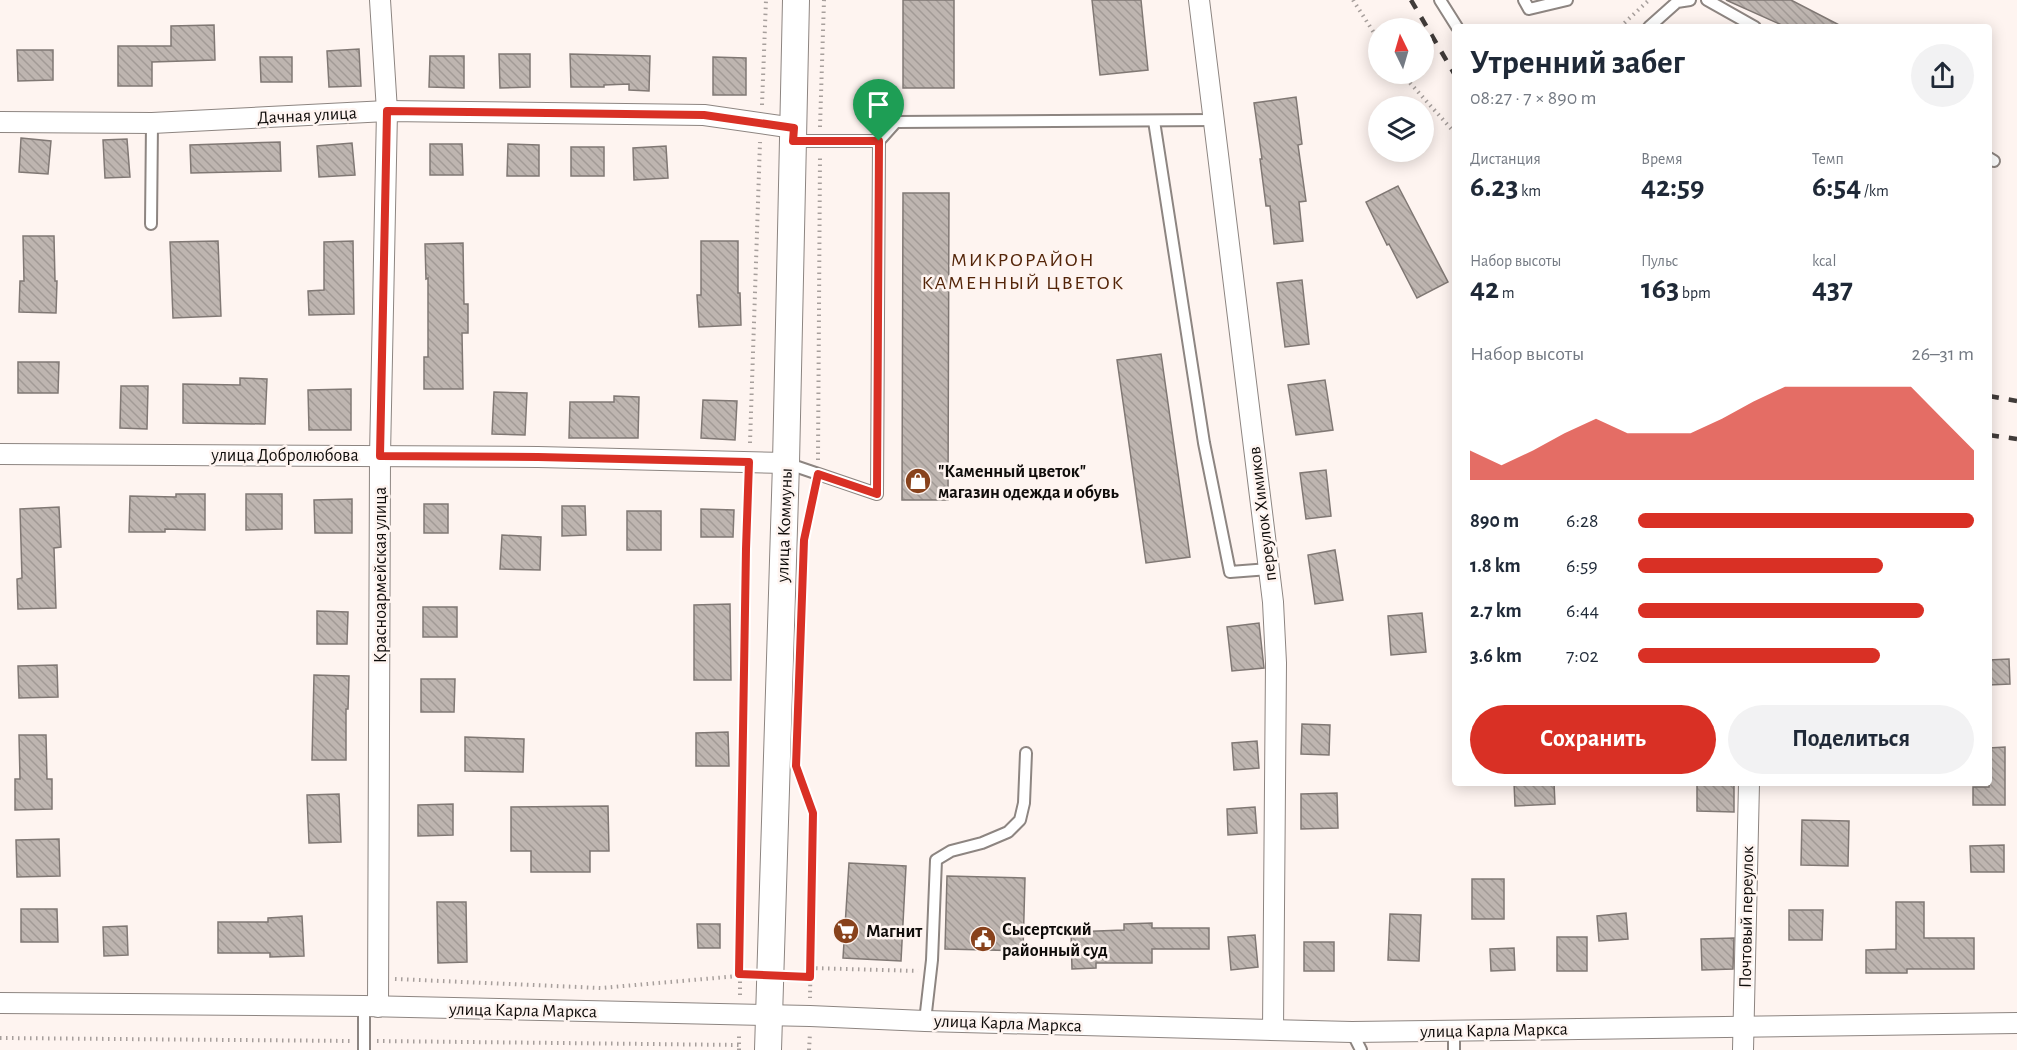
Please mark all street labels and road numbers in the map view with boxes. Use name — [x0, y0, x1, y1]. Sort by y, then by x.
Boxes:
street label: Дачная улица — [257, 104, 357, 128]
street label: улица Добролюбова — [210, 446, 359, 465]
street label: переулок Химиков — [1246, 446, 1280, 582]
street label: улица Коммуны — [774, 468, 796, 584]
street label: Красноармейская улица — [372, 487, 390, 663]
street label: Почтовый переулок — [1737, 845, 1757, 988]
street label: улица Карла Маркса — [448, 1001, 597, 1021]
street label: улица Карла Маркса — [933, 1012, 1082, 1036]
street label: улица Карла Маркса — [1419, 1021, 1568, 1041]

